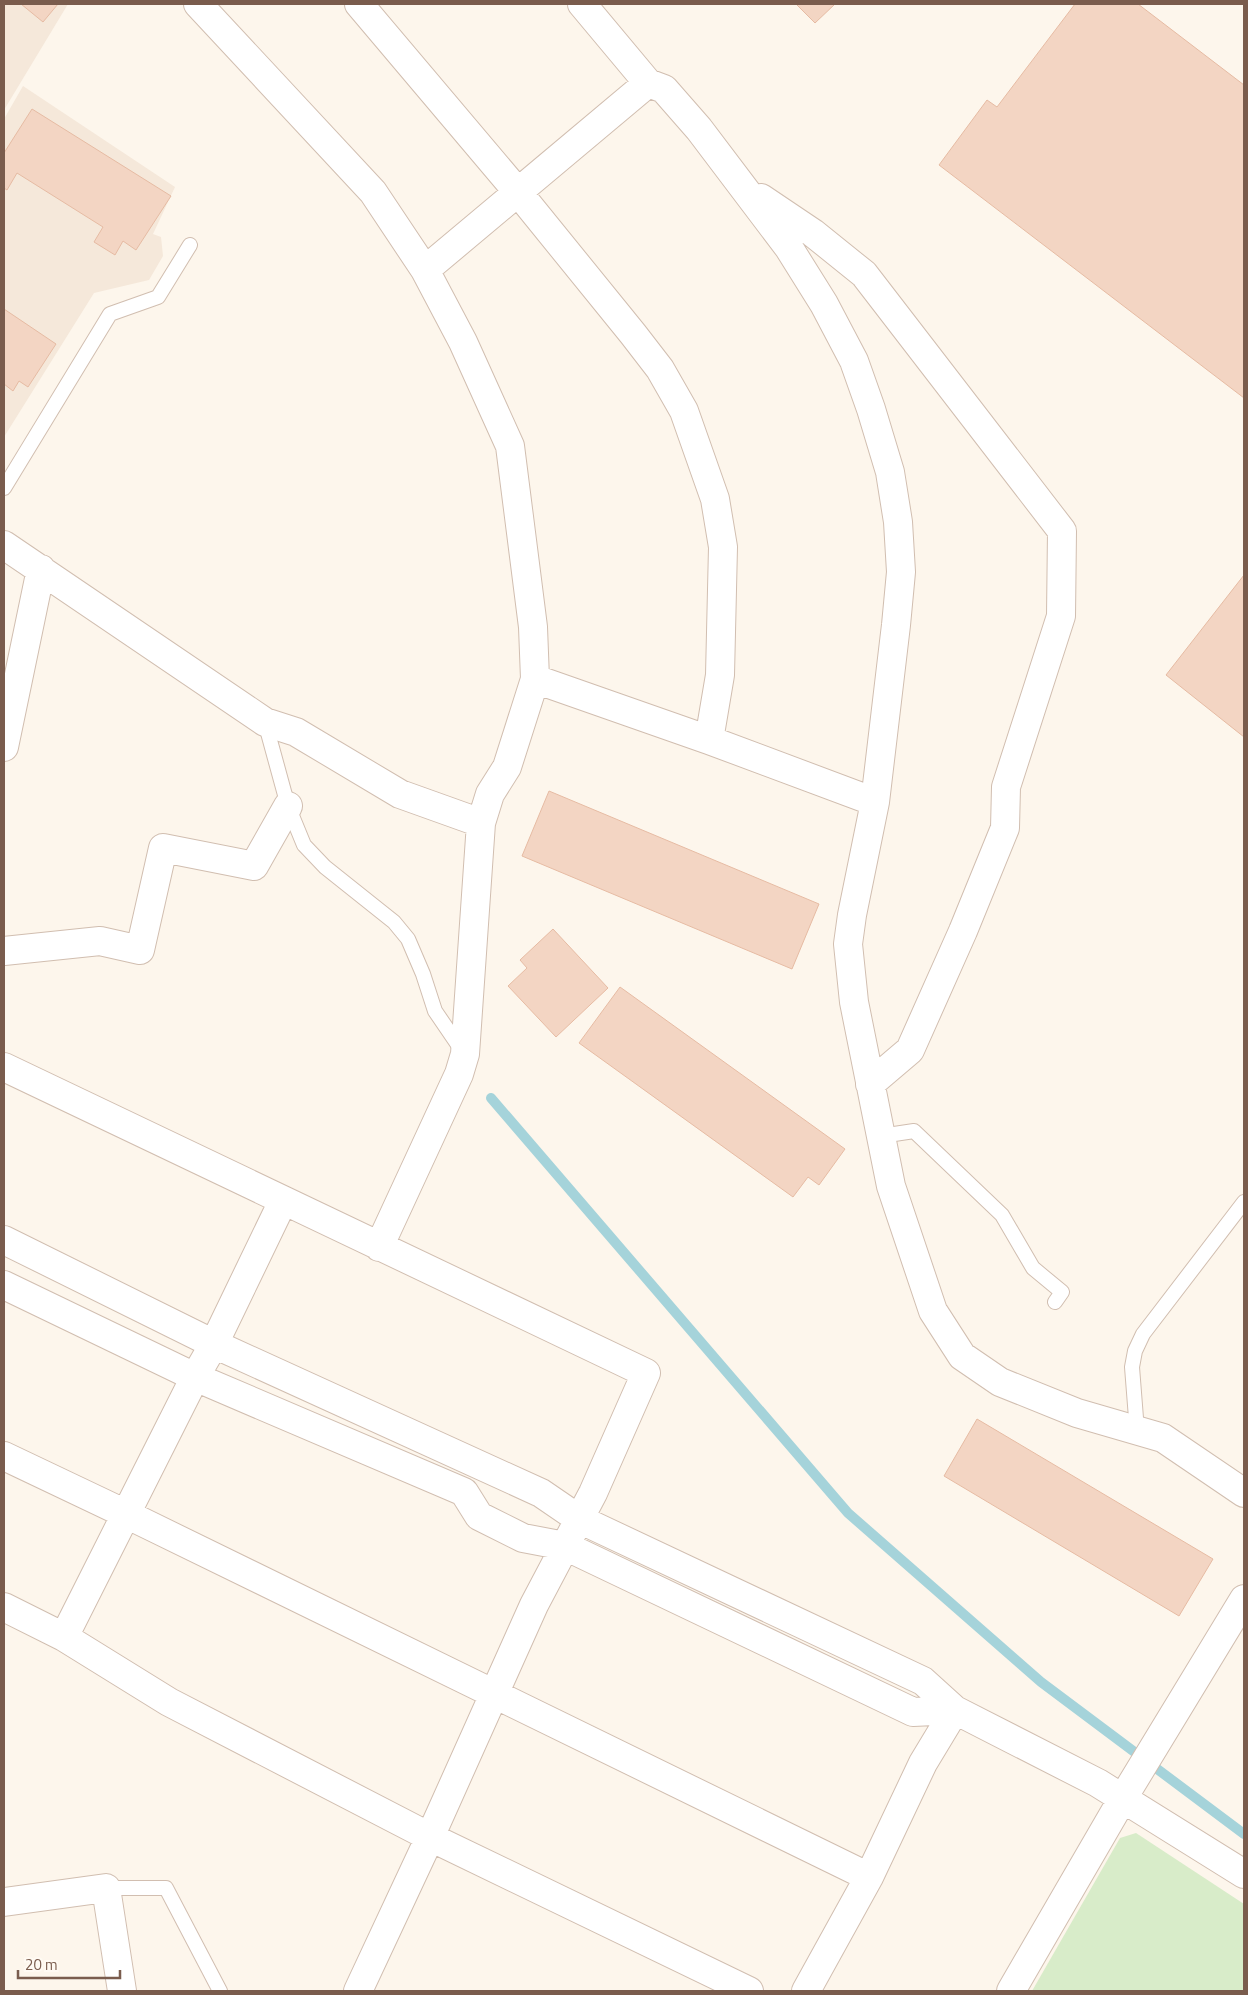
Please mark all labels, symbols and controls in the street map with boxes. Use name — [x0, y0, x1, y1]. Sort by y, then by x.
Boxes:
scale bar — [18, 1948, 120, 1980]
text: 20 m — [25, 1953, 58, 1976]

